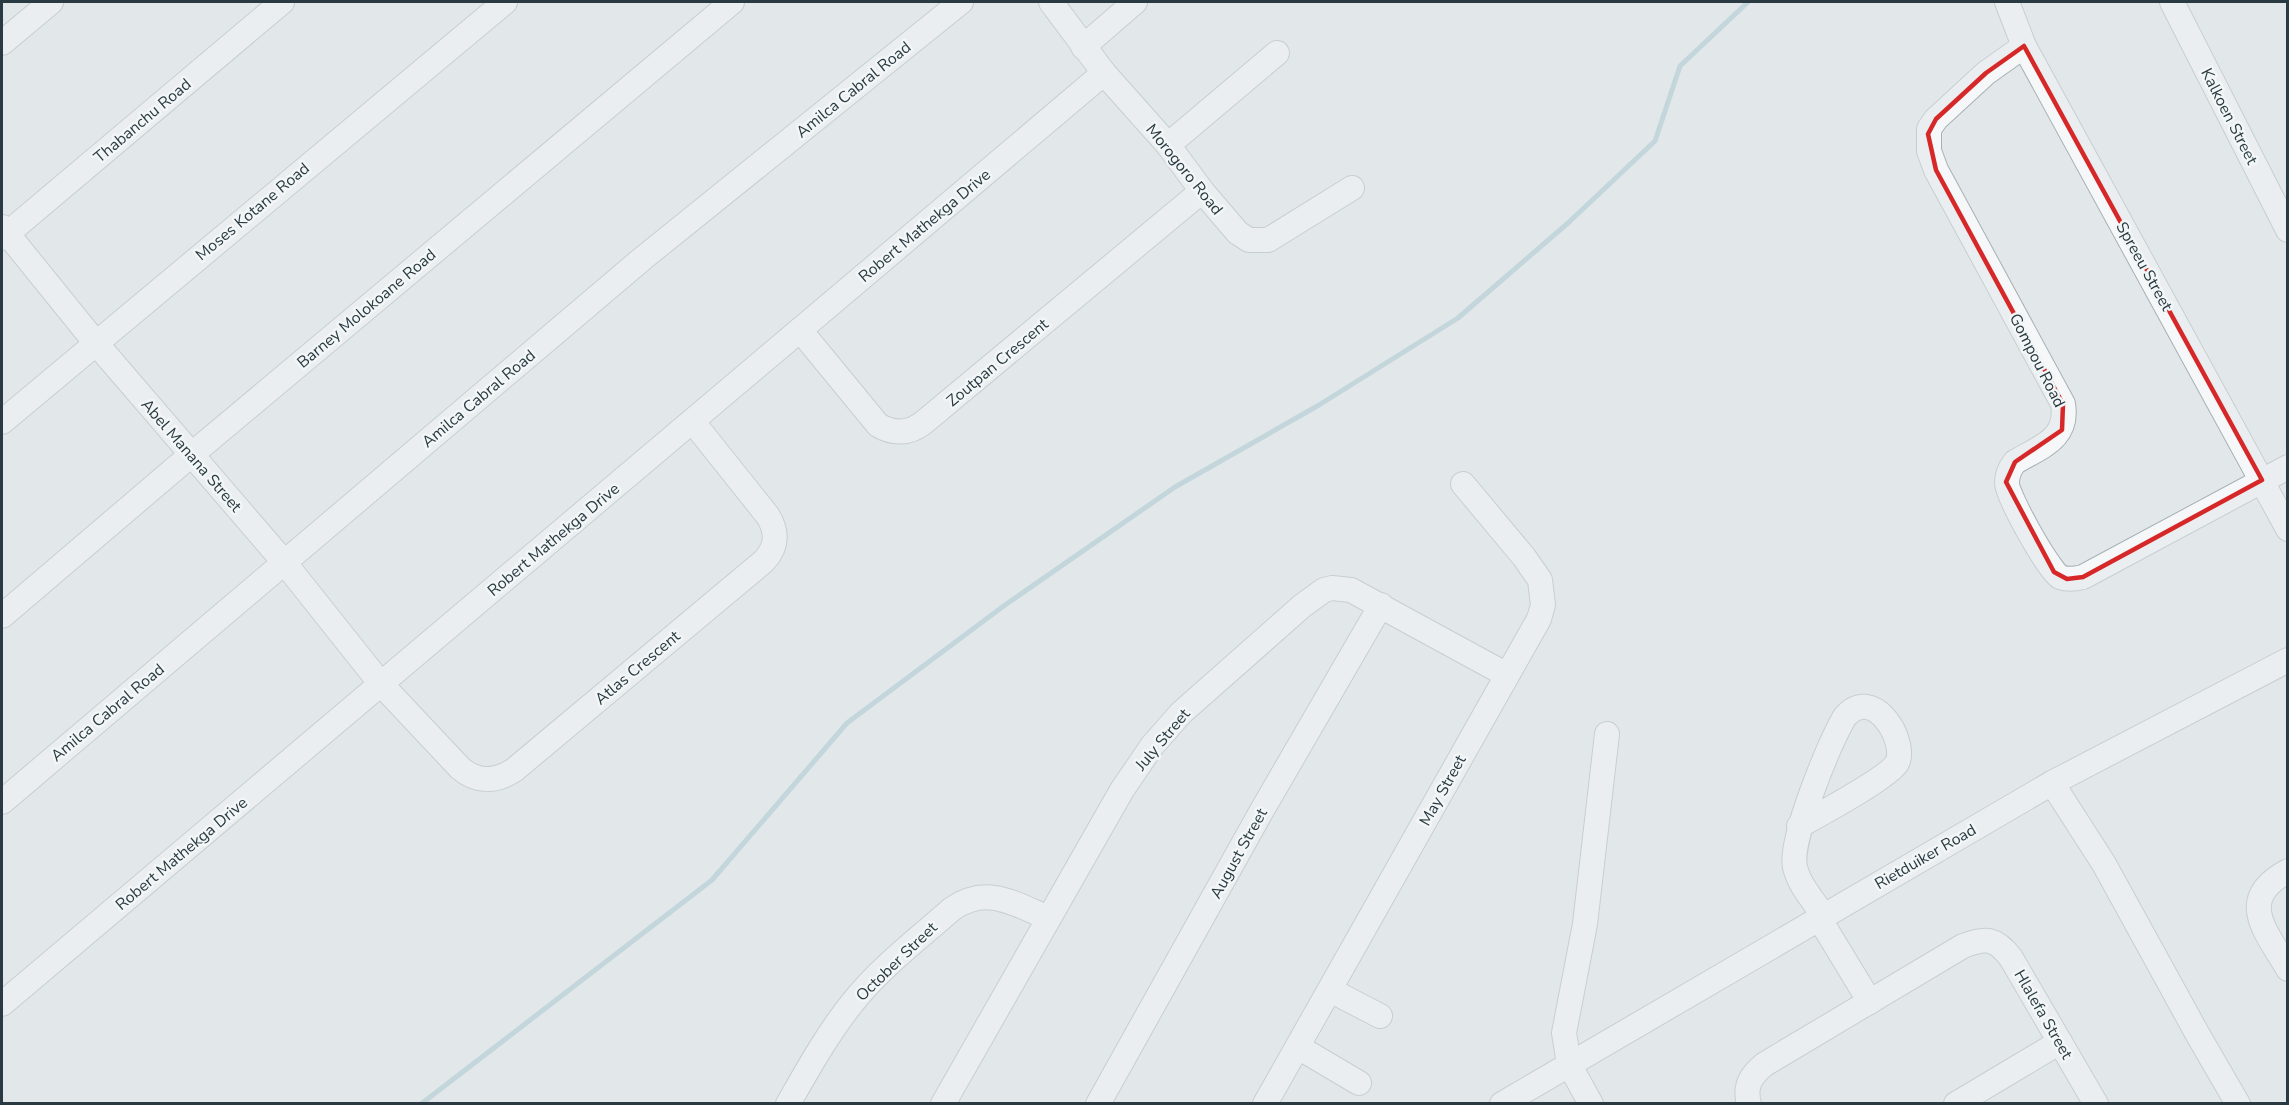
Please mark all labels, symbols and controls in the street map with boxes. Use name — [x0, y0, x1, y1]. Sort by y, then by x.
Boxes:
street label: Amilca Cabral Road — [791, 36, 916, 143]
street label: Kalkoen Street — [2195, 65, 2263, 169]
street label: Thabanchu Road — [89, 73, 196, 168]
street label: Morogoro Road — [1141, 119, 1228, 220]
street label: Moses Kotane Road — [191, 158, 314, 266]
street label: Robert Mathekga Drive — [854, 164, 995, 288]
street label: Spreeu Street — [2111, 218, 2178, 315]
street label: Barney Molokoane Road — [293, 244, 441, 373]
street label: Gompou Road — [2004, 310, 2070, 411]
street label: Zoutpan Crescent — [942, 313, 1054, 412]
street label: Amilca Cabral Road — [417, 345, 540, 453]
street label: Abel Manana Street — [136, 394, 247, 517]
street label: Robert Mathekga Drive — [483, 478, 624, 602]
street label: Atlas Crescent — [590, 625, 685, 710]
street label: Amilca Cabral Road — [46, 659, 169, 767]
street label: July Street — [1130, 704, 1195, 776]
street label: May Street — [1414, 751, 1472, 830]
street label: Robert Mathekga Drive — [111, 792, 252, 916]
street label: August Street — [1205, 804, 1273, 903]
street label: Rietduiker Road — [1871, 819, 1980, 895]
street label: October Street — [851, 917, 943, 1006]
street label: Hlalefa Street — [2009, 966, 2078, 1064]

